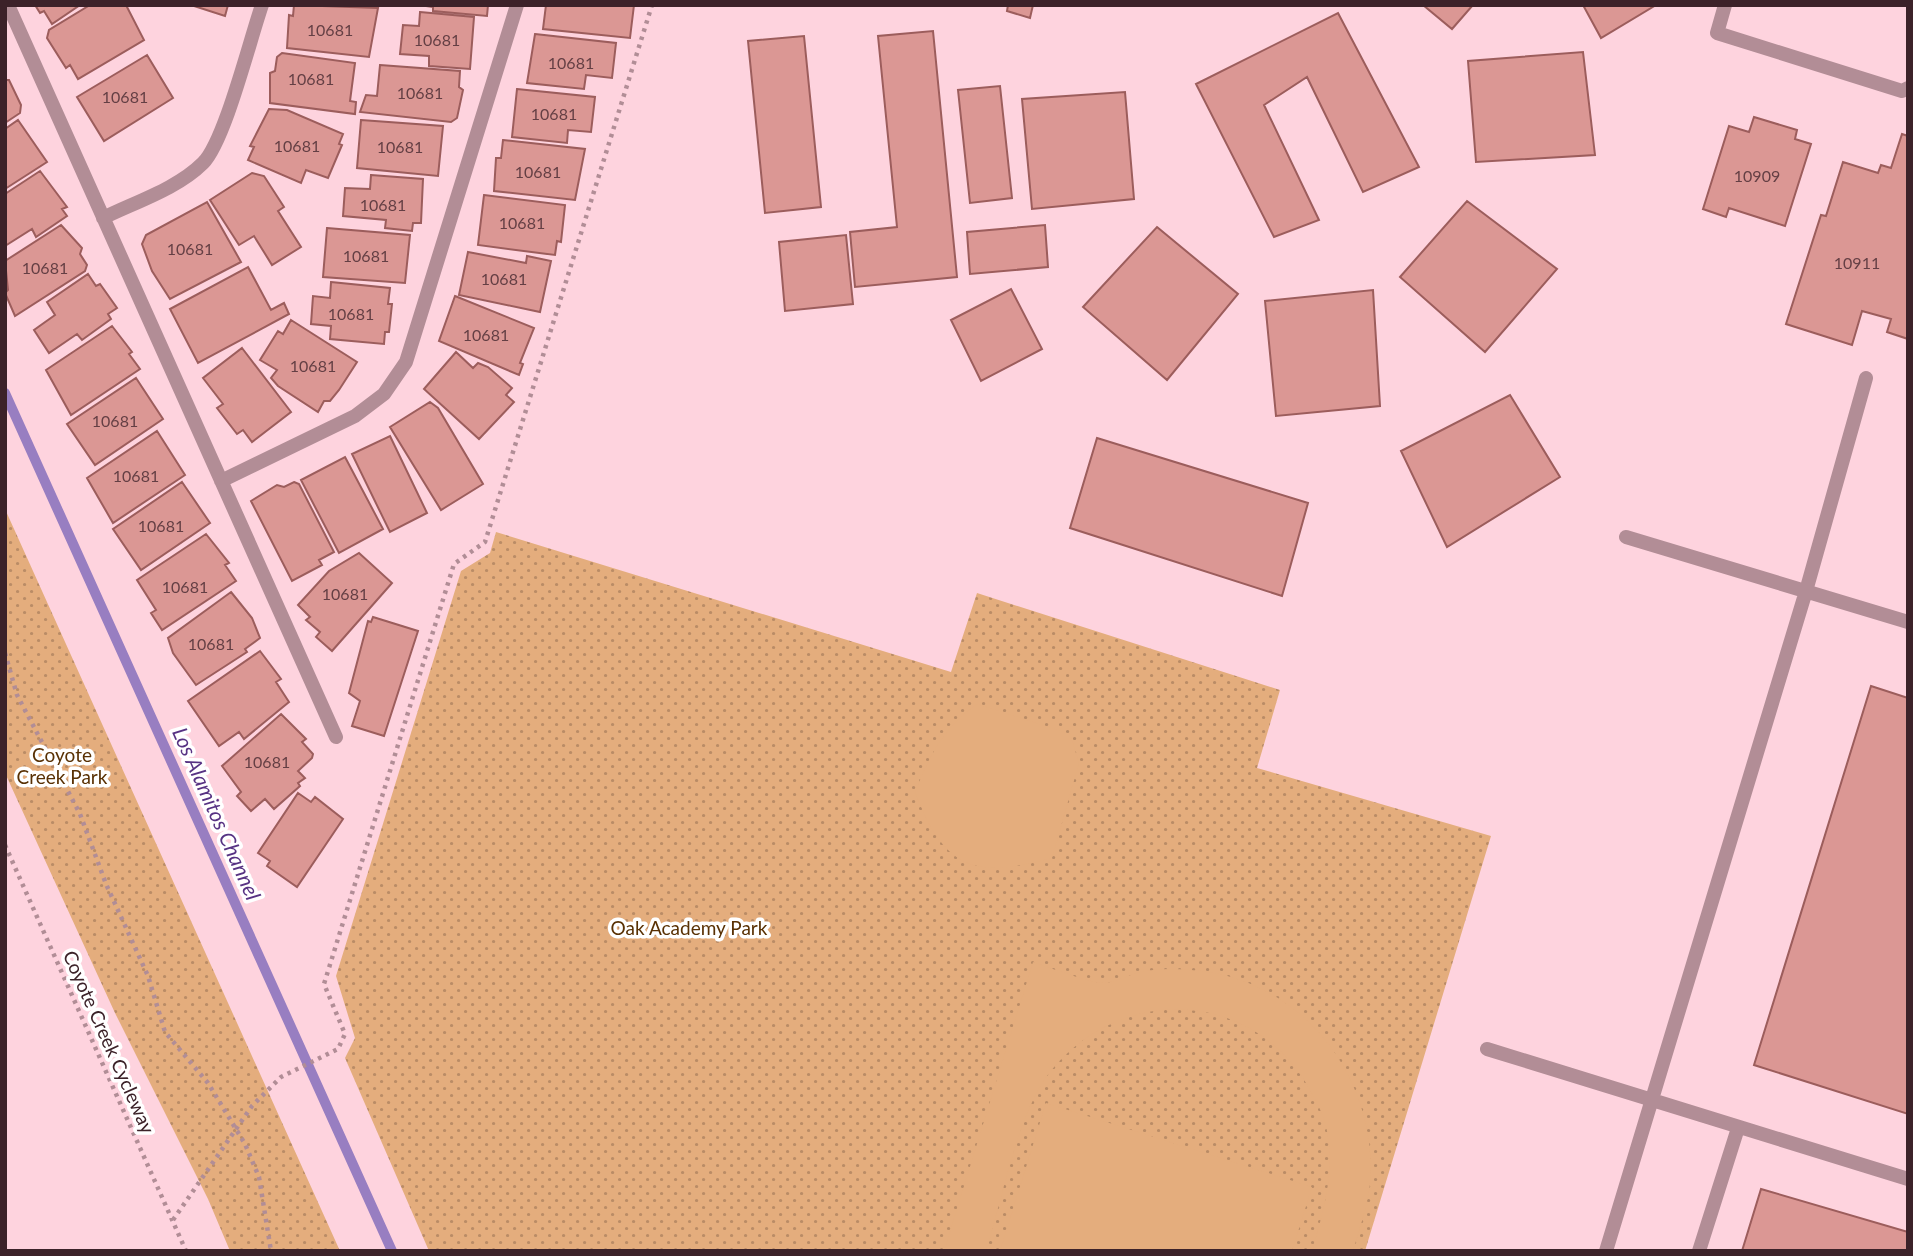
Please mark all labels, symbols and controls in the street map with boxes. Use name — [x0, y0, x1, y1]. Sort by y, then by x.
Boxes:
house number: 10681 — [307, 20, 353, 39]
house number: 10681 — [414, 30, 460, 49]
house number: 10681 — [548, 53, 594, 72]
house number: 10681 — [288, 69, 334, 88]
house number: 10681 — [397, 83, 443, 102]
house number: 10681 — [102, 87, 148, 106]
house number: 10681 — [531, 104, 577, 123]
house number: 10681 — [274, 136, 320, 155]
house number: 10681 — [377, 137, 423, 156]
house number: 10681 — [515, 162, 561, 181]
house number: 10909 — [1734, 166, 1780, 185]
house number: 10681 — [360, 195, 406, 214]
house number: 10681 — [499, 213, 545, 232]
house number: 10681 — [167, 239, 213, 258]
house number: 10681 — [343, 246, 389, 265]
house number: 10911 — [1834, 253, 1880, 272]
house number: 10681 — [22, 258, 68, 277]
house number: 10681 — [481, 269, 527, 288]
house number: 10681 — [328, 304, 374, 323]
house number: 10681 — [463, 325, 509, 344]
house number: 10681 — [290, 356, 336, 375]
house number: 10681 — [92, 411, 138, 430]
house number: 10681 — [113, 466, 159, 485]
house number: 10681 — [138, 516, 184, 535]
house number: 10681 — [162, 577, 208, 596]
house number: 10681 — [322, 584, 368, 603]
house number: 10681 — [188, 634, 234, 653]
water label: Los Alamitos Channel — [168, 723, 267, 904]
park label: Coyote Creek Park — [17, 743, 108, 788]
house number: 10681 — [244, 752, 290, 771]
park label: Oak Academy Park — [611, 916, 768, 939]
street label: Coyote Creek Cycleway — [59, 947, 160, 1137]

